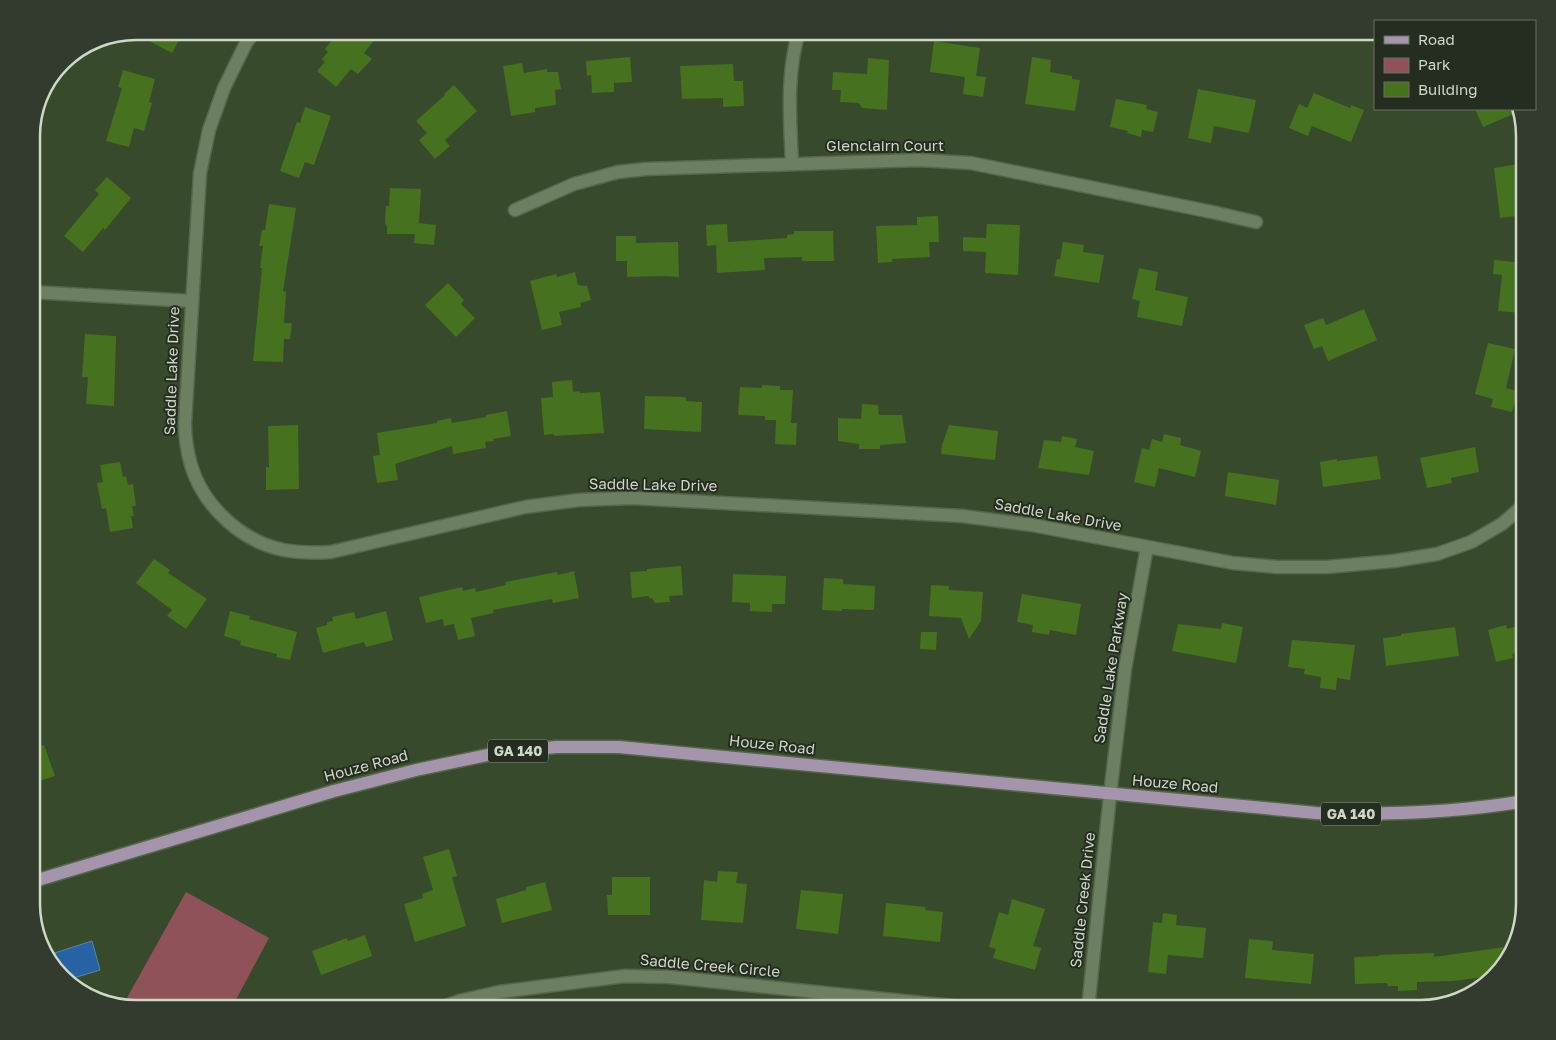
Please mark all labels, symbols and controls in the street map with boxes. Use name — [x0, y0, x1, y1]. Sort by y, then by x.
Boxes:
legend — [1374, 20, 1536, 110]
text: Road — [1418, 30, 1455, 48]
text: Park — [1418, 55, 1451, 73]
text: Building — [1418, 80, 1478, 98]
street label: Glenclairn Court — [826, 136, 944, 154]
street label: Saddle Lake Drive — [160, 306, 182, 436]
street label: Saddle Lake Drive — [589, 474, 718, 494]
street label: Saddle Lake Drive — [993, 494, 1123, 534]
street label: Saddle Lake Parkway — [1089, 591, 1131, 745]
street label: Houze Road — [728, 731, 816, 757]
road number: GA 140 — [488, 739, 548, 762]
street label: Houze Road — [322, 745, 410, 785]
street label: Houze Road — [1131, 770, 1219, 796]
road number: GA 140 — [1321, 802, 1381, 826]
street label: Saddle Creek Drive — [1066, 831, 1098, 969]
street label: Saddle Creek Circle — [639, 950, 781, 980]

